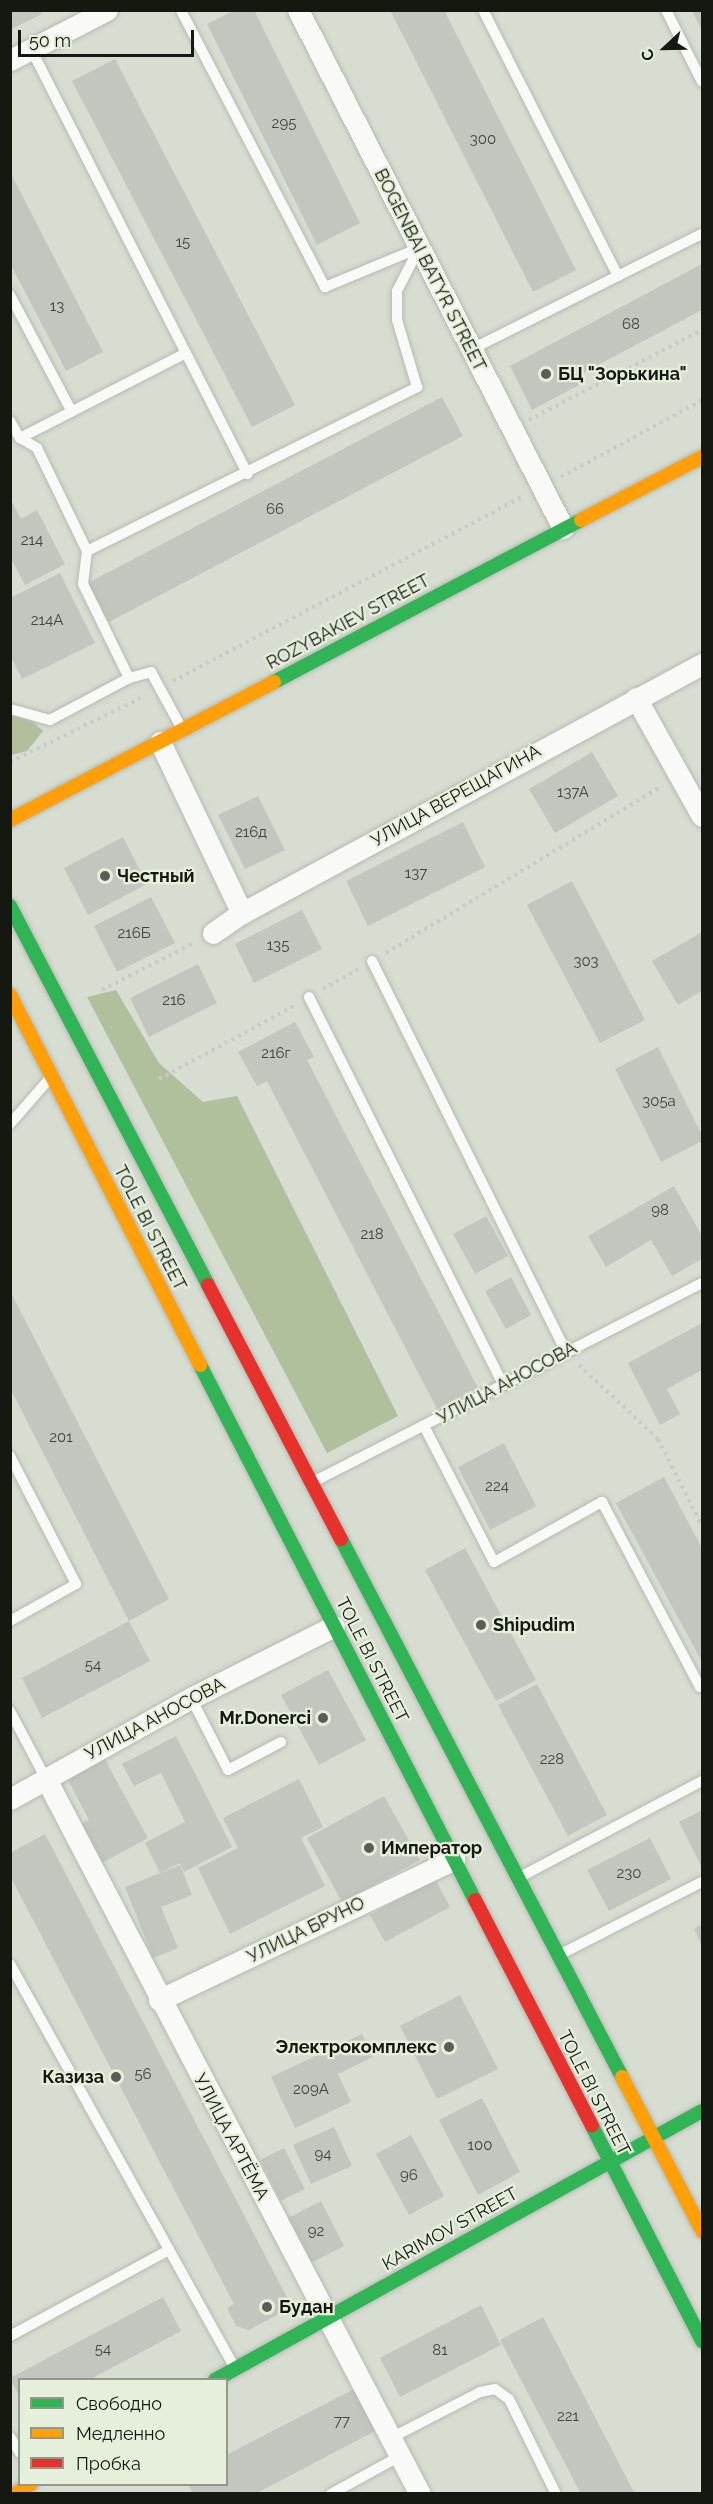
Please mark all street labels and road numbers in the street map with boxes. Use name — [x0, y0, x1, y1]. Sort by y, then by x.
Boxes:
street label: BOGENBAI BATYR STREET — [369, 165, 491, 375]
street label: ROZYBAKIEV STREET — [262, 570, 434, 674]
street label: УЛИЦА ВЕРЕЩАГИНА — [367, 740, 545, 852]
street label: TOLE BI STREET — [109, 1162, 191, 1294]
street label: УЛИЦА АНОСОВА — [433, 1337, 581, 1429]
street label: TOLE BI STREET — [331, 1594, 413, 1726]
street label: УЛИЦА АНОСОВА — [81, 1673, 229, 1765]
street label: УЛИЦА БРУНО — [243, 1892, 369, 1968]
street label: TOLE BI STREET — [553, 2027, 635, 2159]
street label: УЛИЦА АРТЁМА — [188, 2070, 274, 2204]
street label: KARIMOV STREET — [378, 2183, 522, 2275]

